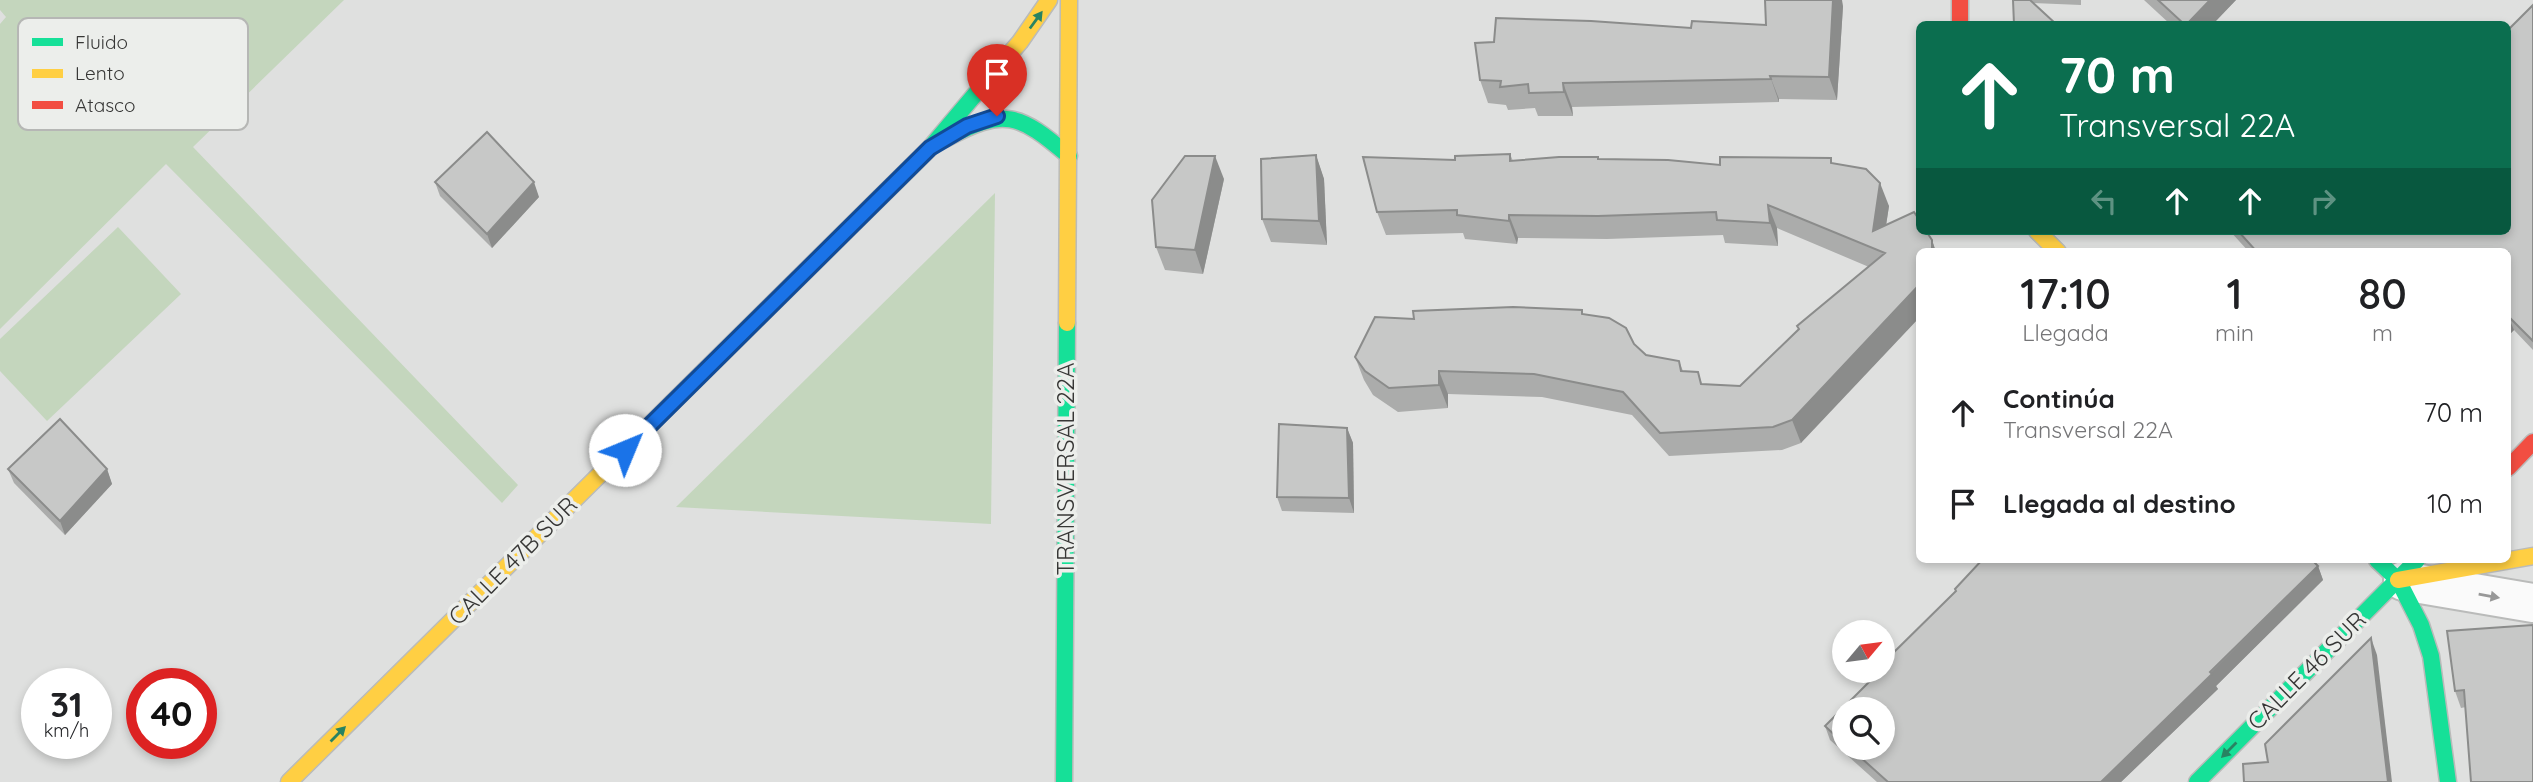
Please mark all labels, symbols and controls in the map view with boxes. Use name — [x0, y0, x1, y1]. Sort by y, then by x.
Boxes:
one-way arrow — [1029, 11, 1043, 29]
legend — [18, 18, 248, 130]
text: Fluido — [75, 30, 128, 54]
pin — [967, 44, 1027, 116]
text: 70 m — [2059, 44, 2175, 105]
icon: ahead — [1944, 49, 2035, 140]
icon: arrive — [978, 55, 1016, 93]
text: Lento — [75, 61, 125, 85]
text: Atasco — [75, 93, 135, 117]
text: Transversal 22A — [2059, 105, 2295, 145]
icon: left — [2085, 182, 2123, 220]
icon: ahead — [2158, 182, 2196, 220]
icon: ahead — [2231, 182, 2269, 220]
icon: right — [2304, 182, 2342, 220]
text: 17:10 — [2020, 267, 2111, 320]
text: 1 — [2226, 267, 2243, 320]
text: 80 — [2358, 267, 2407, 320]
text: Llegada — [2022, 318, 2109, 347]
text: min — [2215, 318, 2254, 347]
text: m — [2372, 318, 2393, 347]
street label: TRANSVERSAL 22A — [1050, 362, 1080, 576]
text: Continúa — [2003, 382, 2115, 415]
icon: ahead — [1944, 394, 1982, 432]
text: 70 m — [2423, 396, 2483, 429]
position arrow — [588, 413, 662, 487]
text: Transversal 22A — [2003, 415, 2173, 444]
icon: arrive — [1944, 485, 1982, 523]
text: Llegada al destino — [2003, 487, 2236, 520]
text: 10 m — [2427, 487, 2483, 520]
street label: CALLE 47B SUR — [442, 490, 583, 631]
one-way arrow — [2478, 591, 2500, 602]
street label: CALLE 46 SUR — [2241, 605, 2372, 736]
north arrow — [1832, 620, 1895, 682]
map controls — [1832, 620, 1895, 760]
speed limit sign: 40 — [126, 668, 217, 759]
text: 31 — [50, 682, 83, 726]
button: search — [1832, 697, 1895, 760]
text: km/h — [44, 719, 89, 742]
one-way arrow — [329, 726, 345, 743]
one-way arrow — [2221, 742, 2237, 758]

